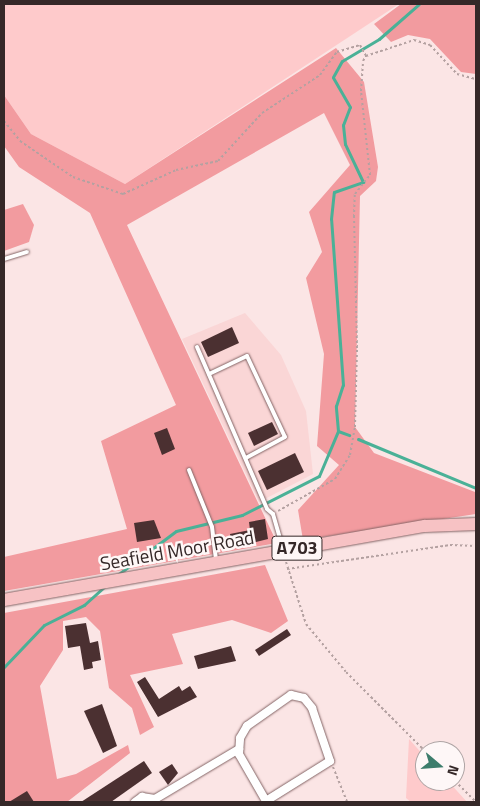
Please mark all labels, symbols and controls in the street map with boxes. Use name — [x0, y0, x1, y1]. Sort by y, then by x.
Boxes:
street label: Seafield Moor Road — [98, 525, 256, 575]
road number: A703 — [271, 532, 323, 564]
north arrow — [415, 741, 465, 791]
text: N — [442, 763, 465, 778]

